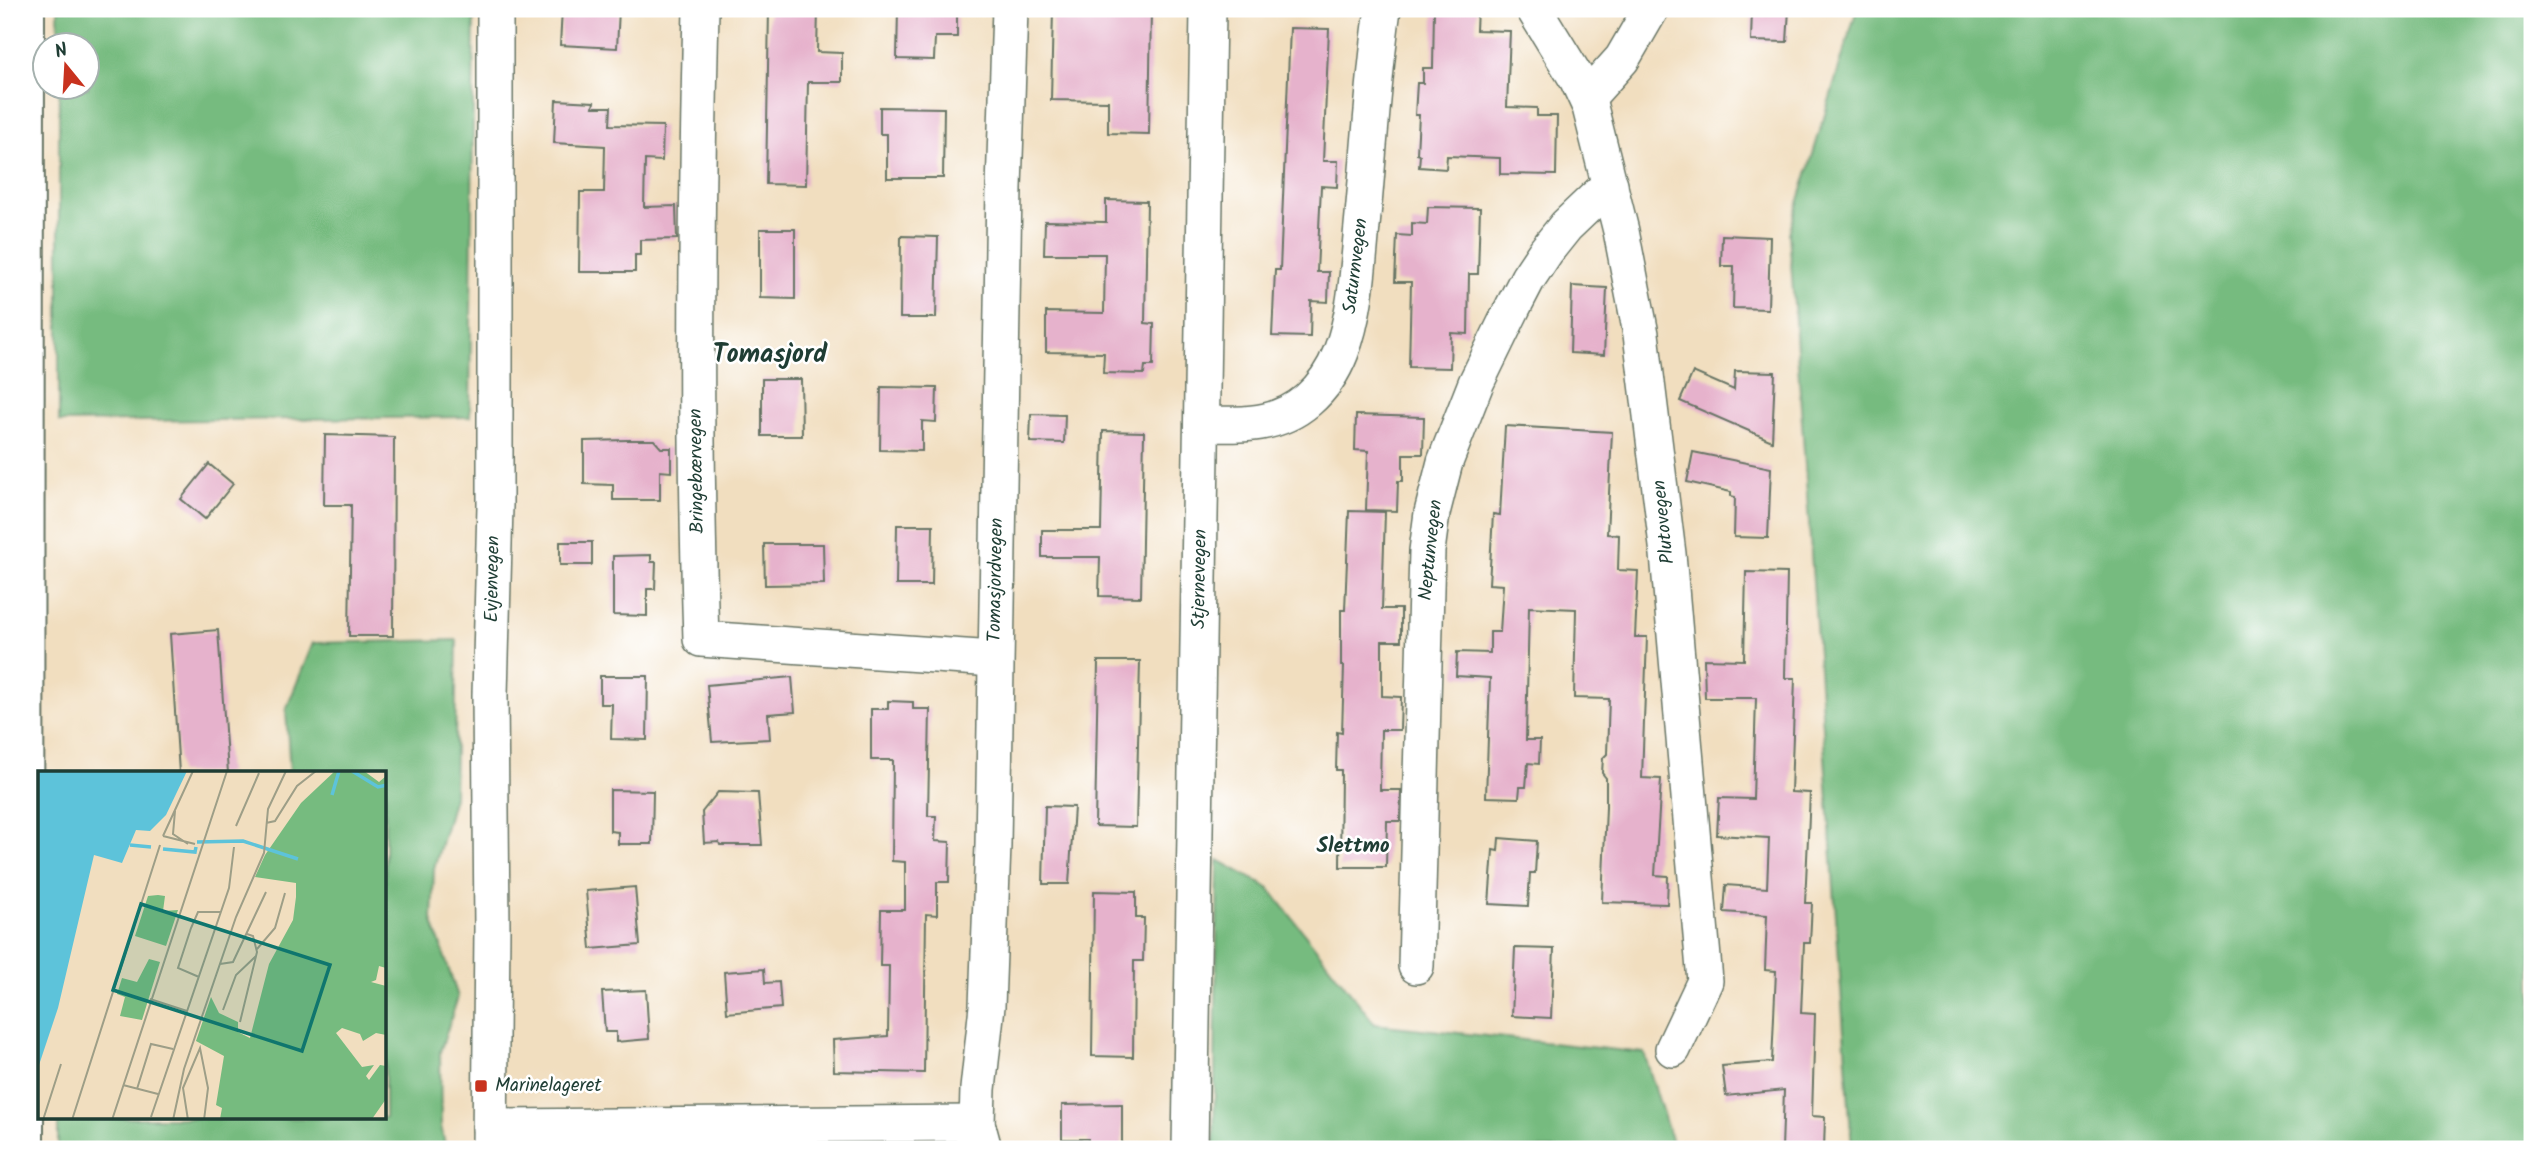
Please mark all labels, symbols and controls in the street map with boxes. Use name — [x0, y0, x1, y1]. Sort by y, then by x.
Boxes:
north arrow — [32, 32, 102, 102]
text: N — [51, 36, 72, 68]
street label: Saturnvegen — [1335, 216, 1377, 316]
district label: Tomasjord — [713, 334, 828, 376]
street label: Bringebærvegen — [681, 408, 713, 534]
street label: Plutovegen — [1645, 478, 1683, 566]
street label: Neptunvegen — [1411, 498, 1451, 602]
street label: Tomasjordvegen — [980, 518, 1012, 642]
street label: Stjernevegen — [1184, 529, 1216, 629]
street label: Evjenvegen — [477, 535, 509, 623]
inset map — [38, 771, 387, 1120]
district label: Slettmo — [1316, 830, 1390, 863]
place label: Marinelageret — [495, 1071, 602, 1101]
marker: Marinelageret — [473, 1078, 489, 1094]

